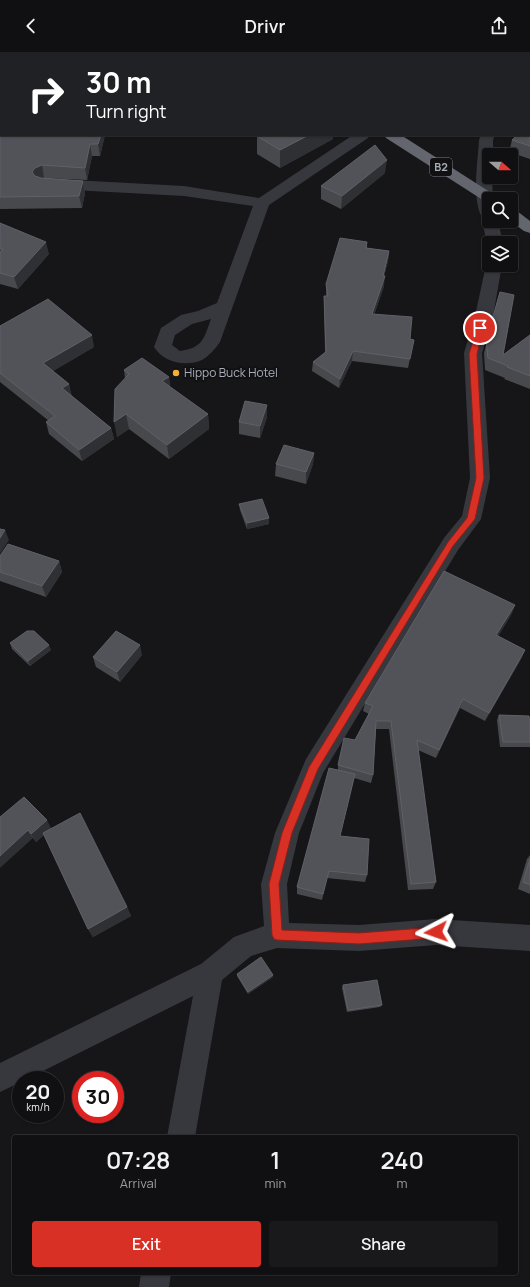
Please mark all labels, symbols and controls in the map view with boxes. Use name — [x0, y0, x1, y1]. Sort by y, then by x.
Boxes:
text: Drivr — [245, 14, 285, 38]
icon: back — [20, 15, 42, 37]
icon: share — [488, 15, 510, 37]
text: 30 m — [86, 63, 151, 101]
icon: right — [20, 68, 72, 120]
text: Turn right — [86, 99, 167, 123]
north arrow — [482, 148, 518, 184]
map controls — [482, 148, 518, 272]
road number: B2 — [430, 158, 452, 176]
button: search — [482, 192, 518, 228]
button: layers — [482, 236, 518, 272]
pin — [463, 311, 497, 345]
icon: arrive — [469, 317, 491, 339]
place label: Hippo Buck Hotel — [184, 364, 278, 381]
marker: Hippo Buck Hotel — [171, 368, 181, 378]
position arrow — [415, 911, 457, 953]
speed limit sign: 30 — [72, 1071, 124, 1123]
text: 20 — [25, 1078, 51, 1105]
text: km/h — [26, 1100, 50, 1114]
text: 07:28 — [106, 1143, 170, 1176]
text: 1 — [270, 1143, 280, 1176]
text: 240 — [380, 1143, 424, 1176]
text: Arrival — [120, 1174, 157, 1192]
text: min — [265, 1174, 286, 1192]
text: m — [397, 1174, 408, 1192]
button: Exit — [32, 1221, 261, 1267]
button: Share — [269, 1221, 498, 1267]

